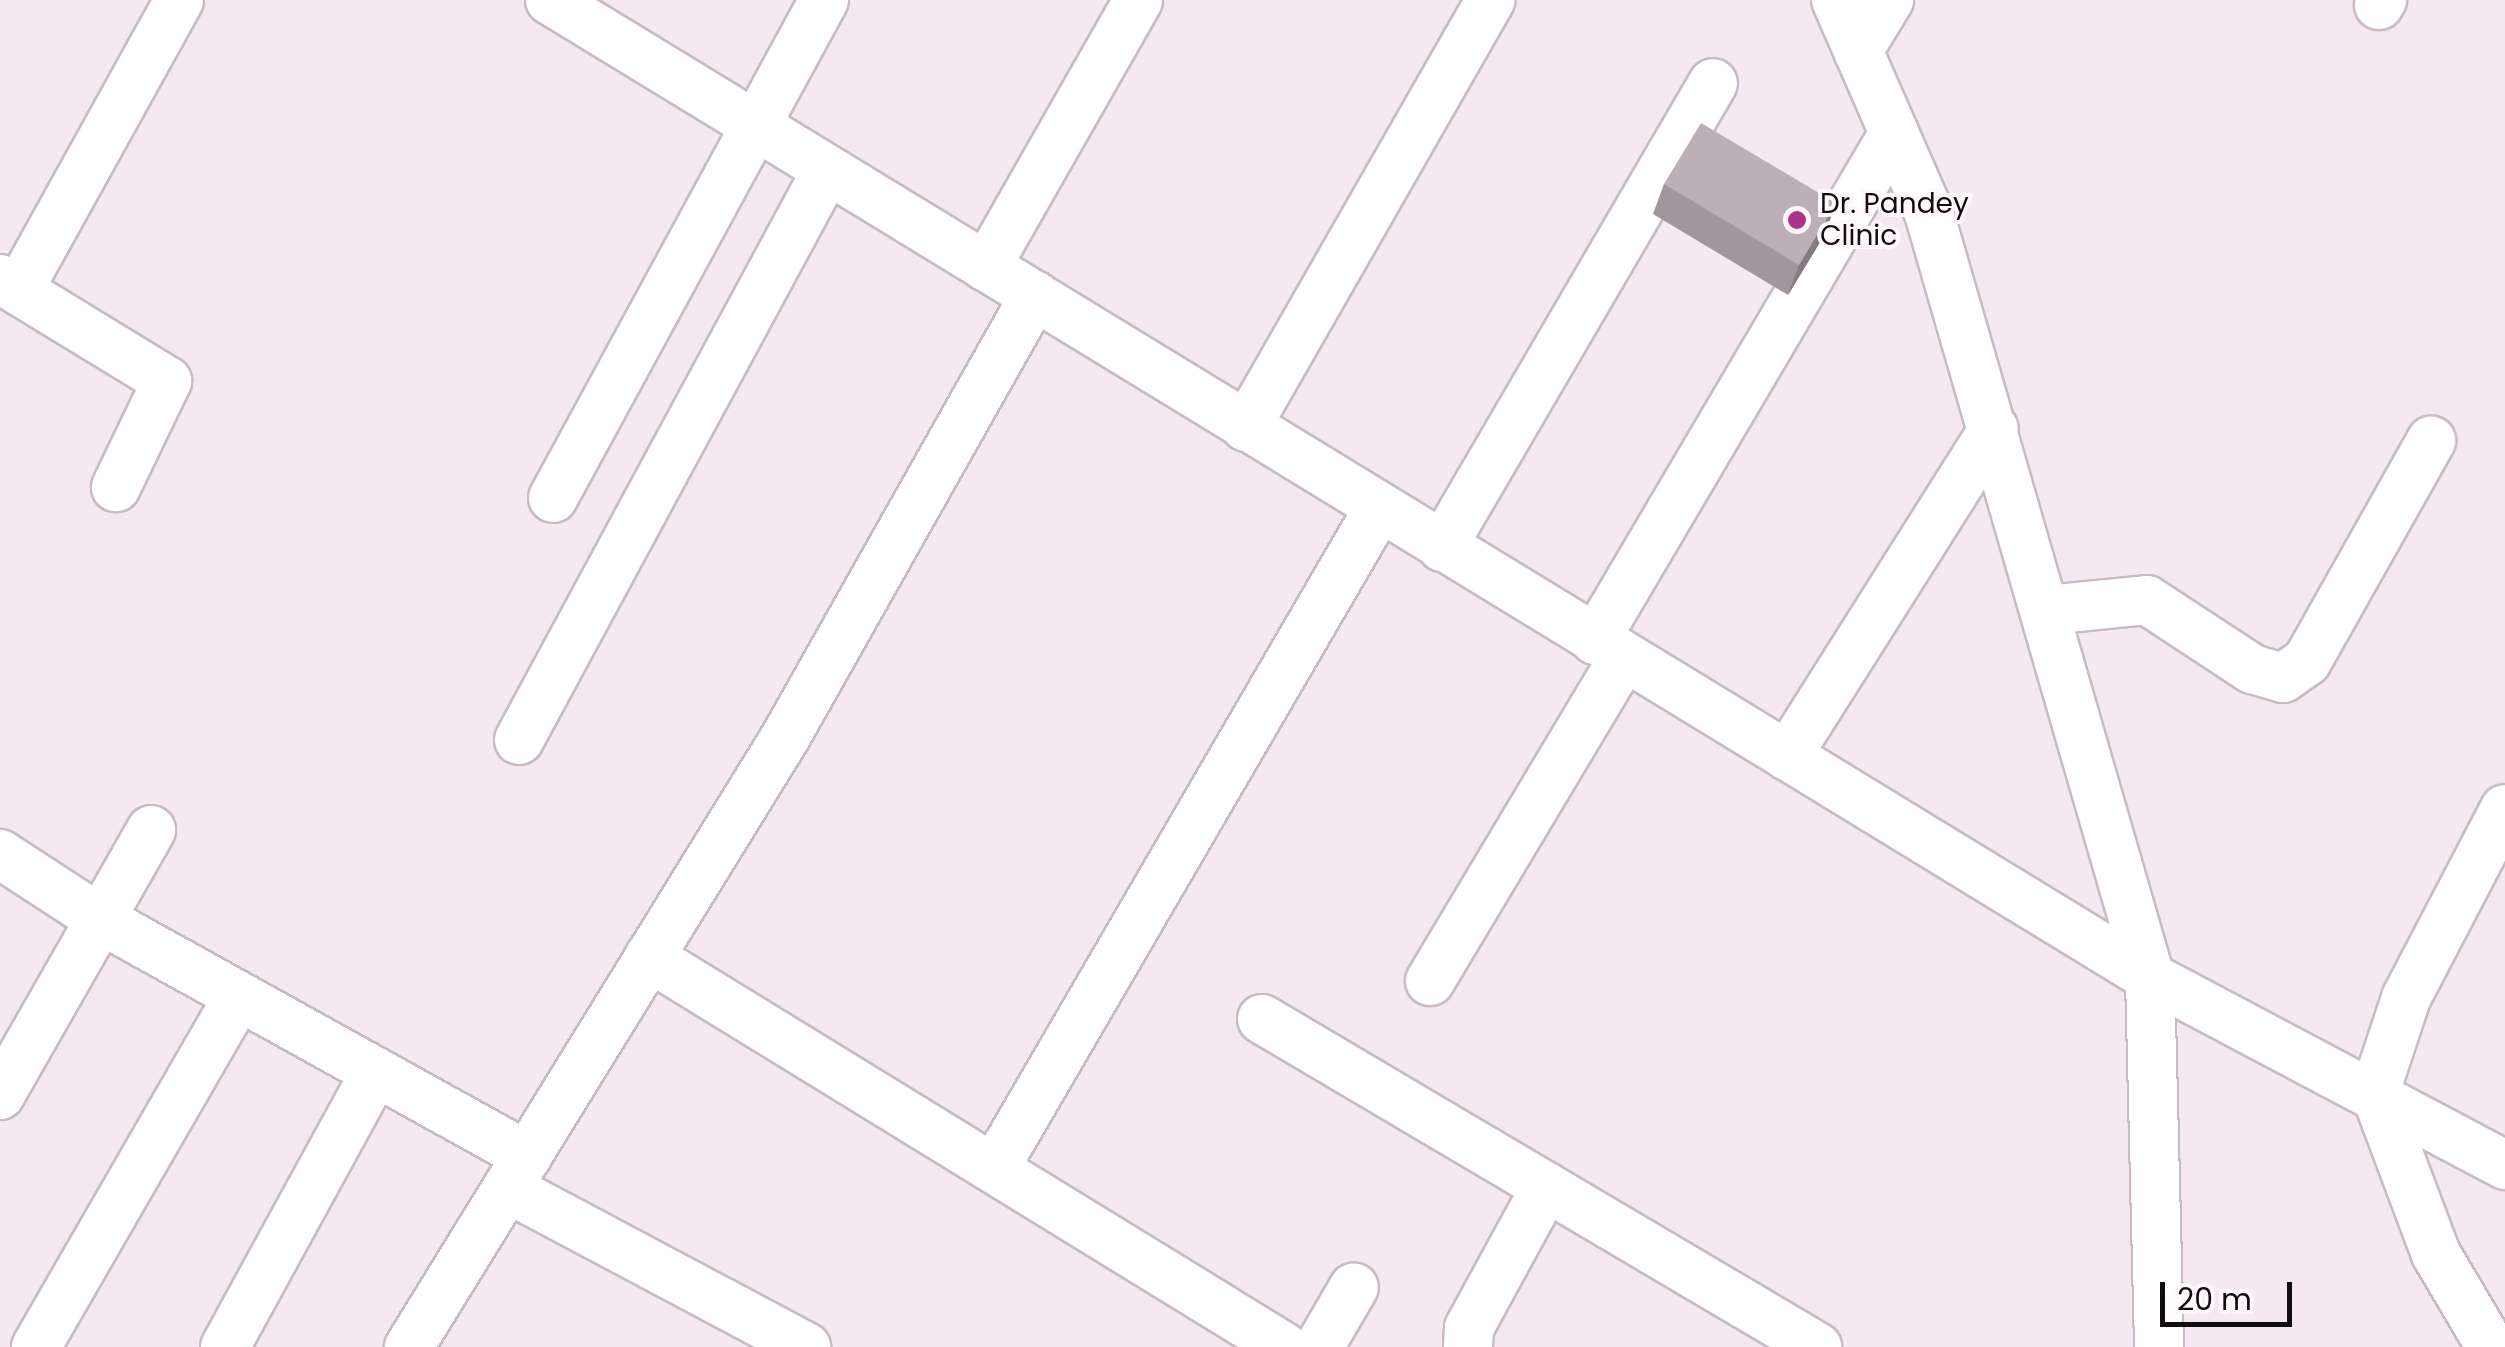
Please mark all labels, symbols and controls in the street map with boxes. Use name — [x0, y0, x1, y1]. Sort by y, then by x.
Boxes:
place label: Dr. Pandey Clinic — [1820, 187, 1969, 253]
marker: Dr. Pandey Clinic — [1784, 207, 1810, 233]
scale bar — [2165, 1262, 2298, 1324]
text: 20 m — [2177, 1278, 2252, 1321]

